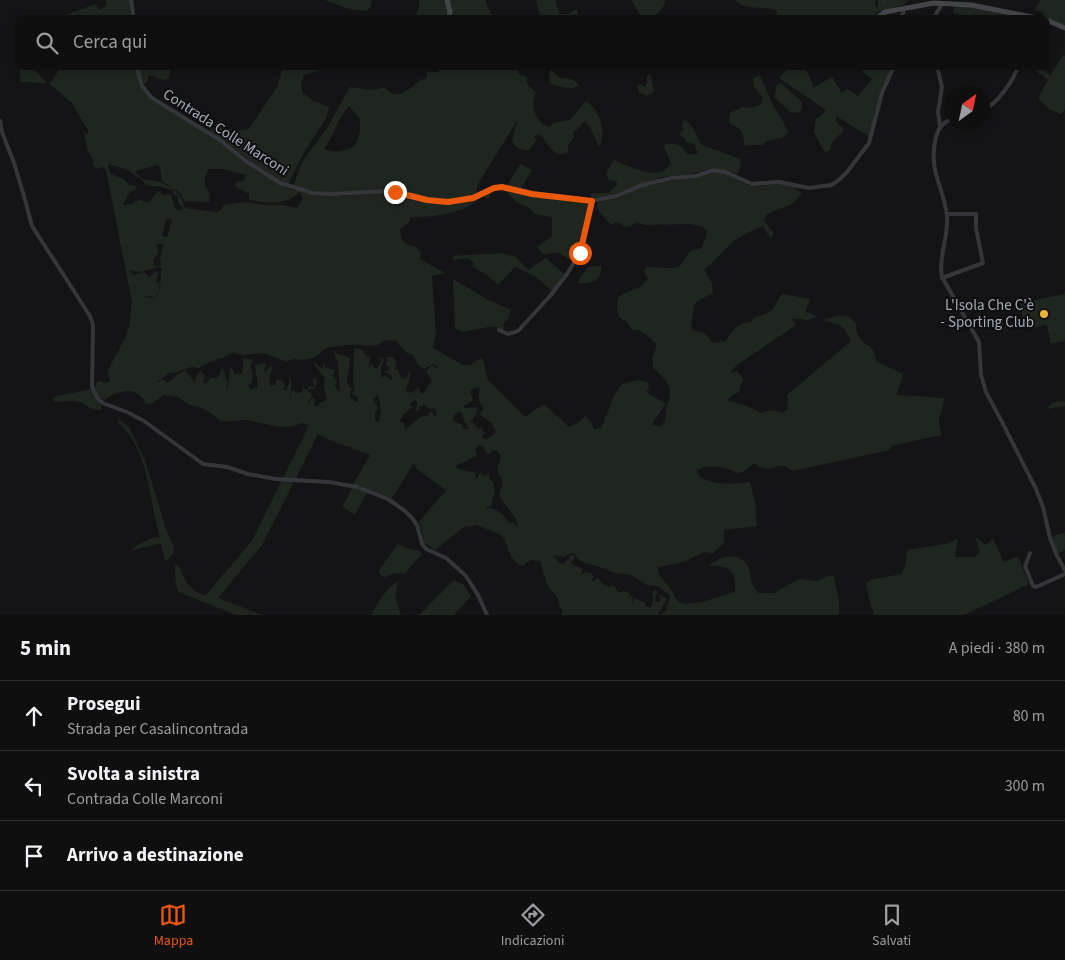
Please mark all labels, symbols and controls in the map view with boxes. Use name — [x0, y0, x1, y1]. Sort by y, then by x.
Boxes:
search box — [15, 15, 1050, 70]
icon: search — [33, 29, 61, 57]
text: Cerca qui — [73, 29, 147, 56]
street label: Contrada Colle Marconi — [159, 84, 293, 181]
north arrow — [945, 85, 990, 130]
route end — [384, 181, 407, 204]
route start — [569, 242, 592, 265]
place label: L'Isola Che C'è - Sporting Club — [940, 295, 1034, 333]
marker: L'Isola Che C'è - Sporting Club — [1038, 308, 1050, 320]
text: 5 min — [20, 633, 71, 663]
text: A piedi · 380 m — [949, 637, 1045, 659]
text: Prosegui — [67, 691, 140, 718]
icon: ahead — [20, 702, 48, 730]
text: 80 m — [1013, 705, 1045, 727]
text: Strada per Casalincontrada — [67, 718, 248, 740]
text: Svolta a sinistra — [67, 761, 200, 788]
icon: left — [20, 772, 48, 800]
text: 300 m — [1005, 775, 1045, 797]
text: Contrada Colle Marconi — [67, 788, 223, 810]
icon: arrive — [20, 842, 48, 870]
text: Arrivo a destinazione — [67, 842, 244, 869]
tab: Mappa — [154, 901, 193, 951]
tab: Indicazioni — [501, 901, 565, 951]
tab: Salvati — [872, 901, 911, 951]

